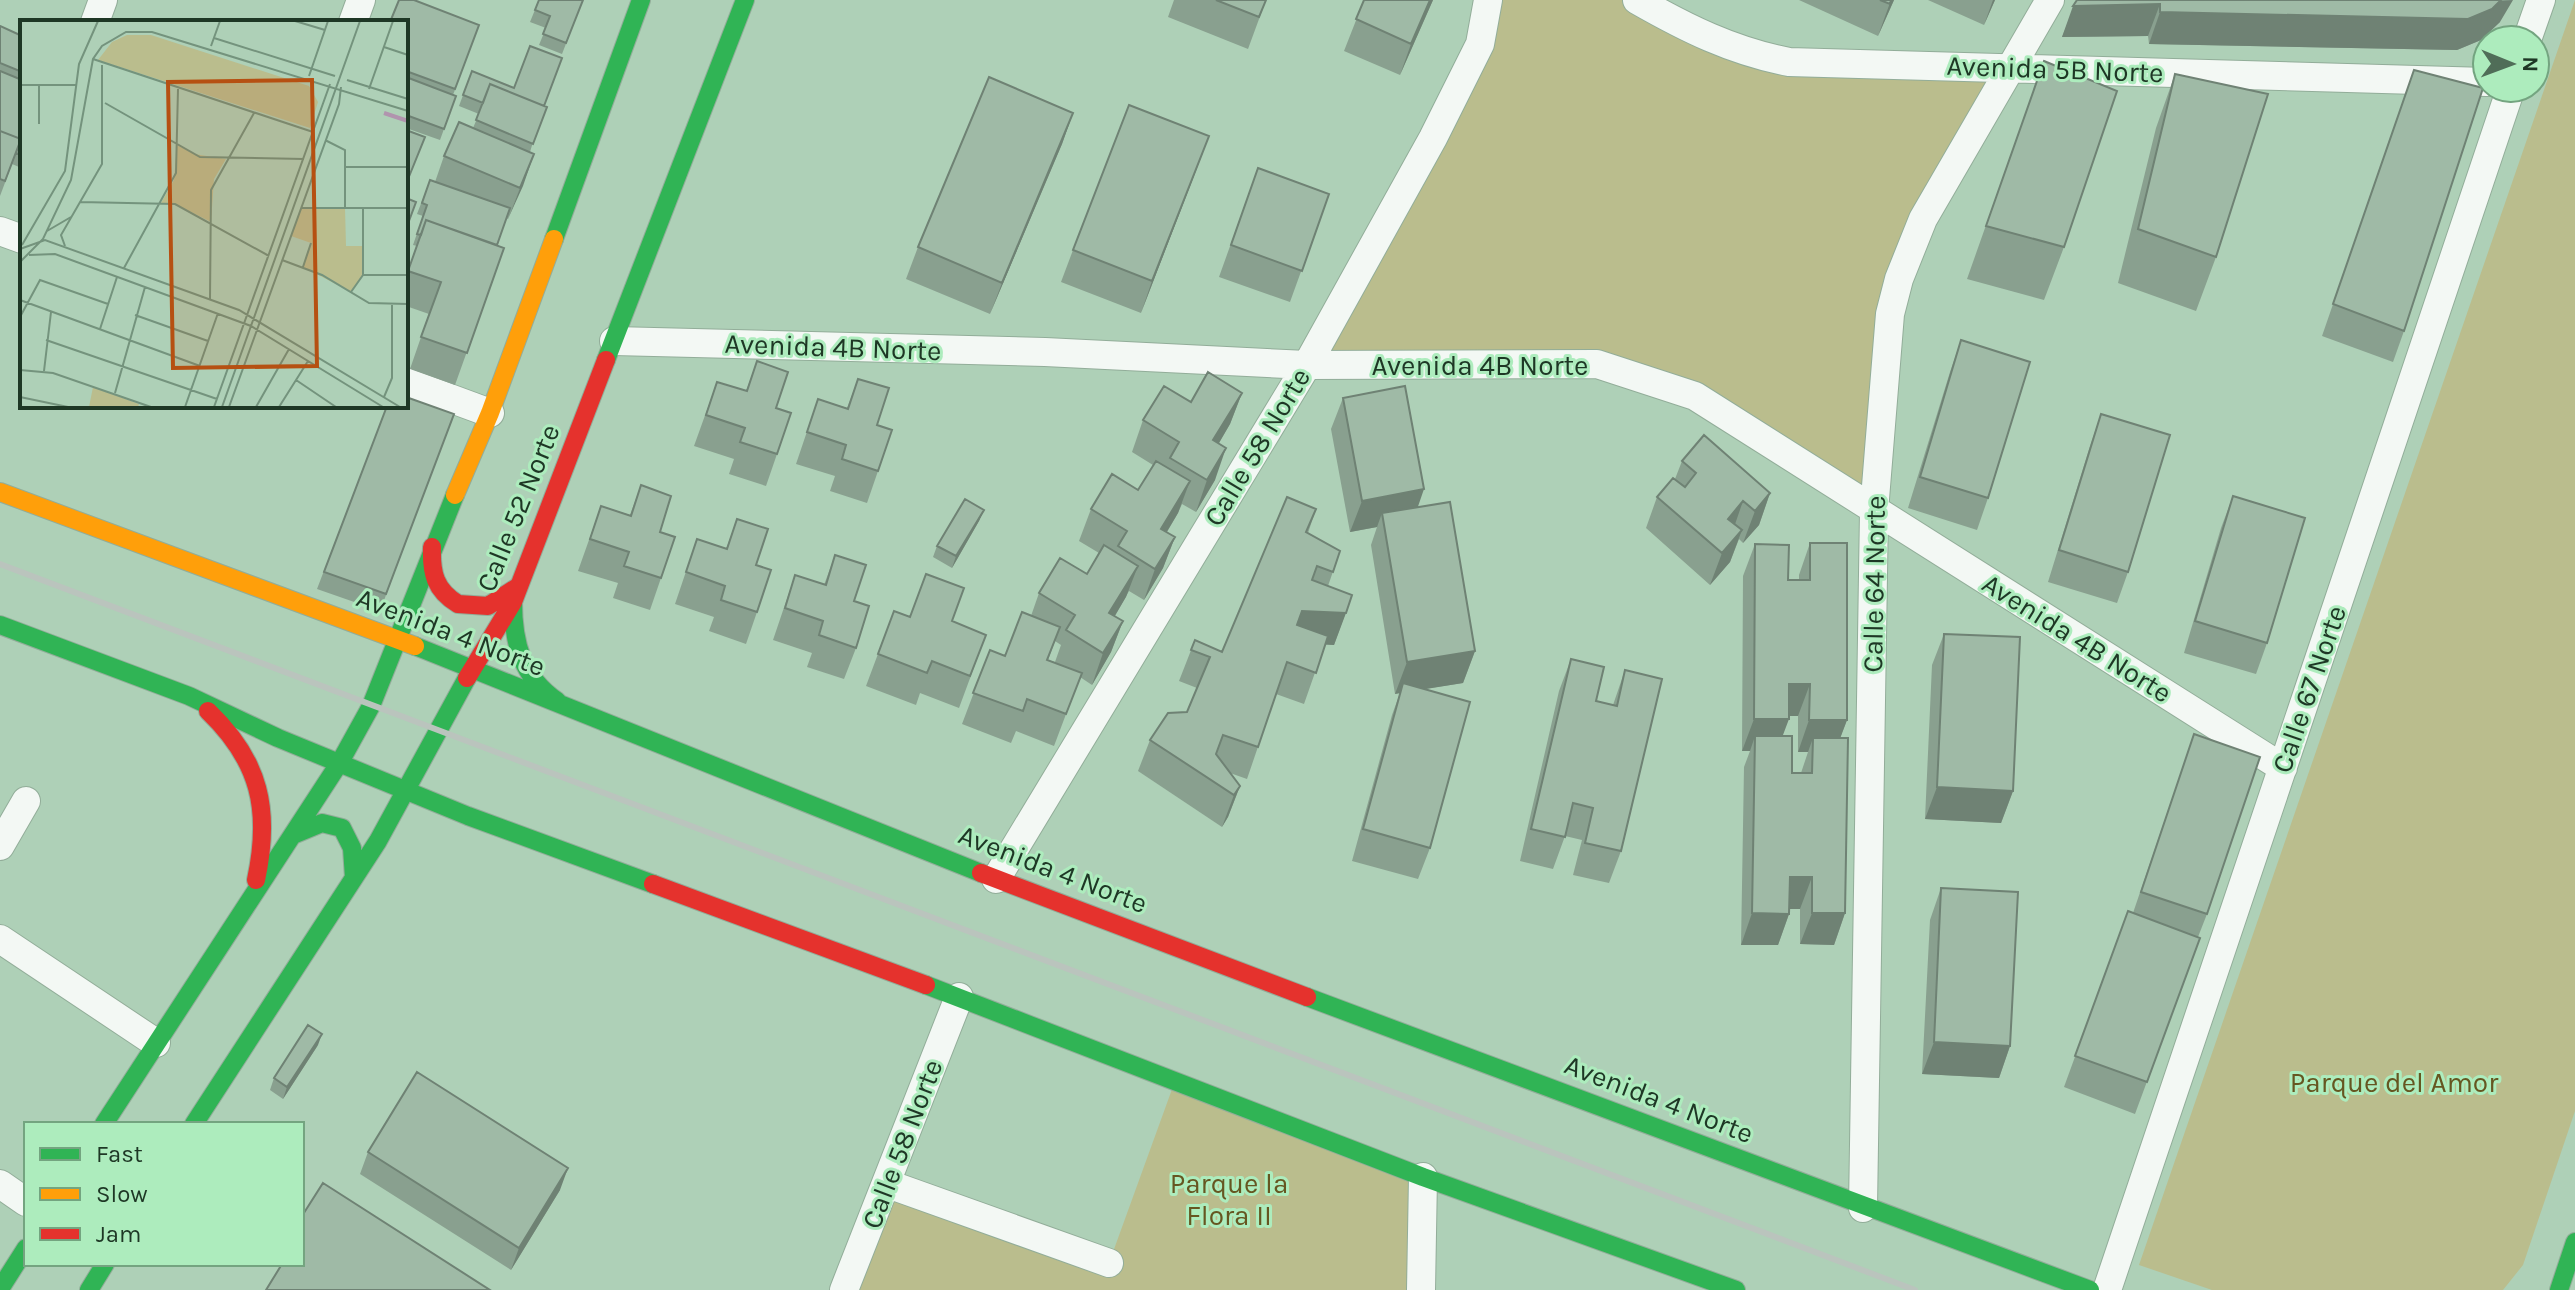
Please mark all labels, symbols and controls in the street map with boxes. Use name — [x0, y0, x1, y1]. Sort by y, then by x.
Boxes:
inset map — [20, 20, 408, 408]
north arrow — [2471, 24, 2551, 104]
street label: Avenida 5B Norte — [1946, 49, 2164, 89]
text: N — [2517, 56, 2543, 72]
street label: Avenida 4B Norte — [724, 327, 942, 367]
street label: Avenida 4B Norte — [1372, 349, 1589, 382]
street label: Calle 58 Norte — [1197, 362, 1317, 532]
street label: Calle 52 Norte — [469, 420, 567, 596]
street label: Calle 64 Norte — [1856, 495, 1892, 673]
street label: Avenida 4B Norte — [1976, 567, 2178, 709]
street label: Avenida 4 Norte — [352, 581, 550, 683]
street label: Calle 67 Norte — [2265, 601, 2353, 777]
street label: Avenida 4 Norte — [954, 818, 1152, 920]
street label: Avenida 4 Norte — [1560, 1048, 1758, 1150]
street label: Calle 58 Norte — [855, 1055, 949, 1233]
park label: Parque del Amor — [2290, 1066, 2499, 1099]
legend — [24, 1122, 304, 1266]
text: Fast — [96, 1140, 143, 1168]
park label: Parque la Flora II — [1170, 1167, 1288, 1232]
text: Slow — [96, 1180, 148, 1208]
text: Jam — [96, 1220, 141, 1248]

